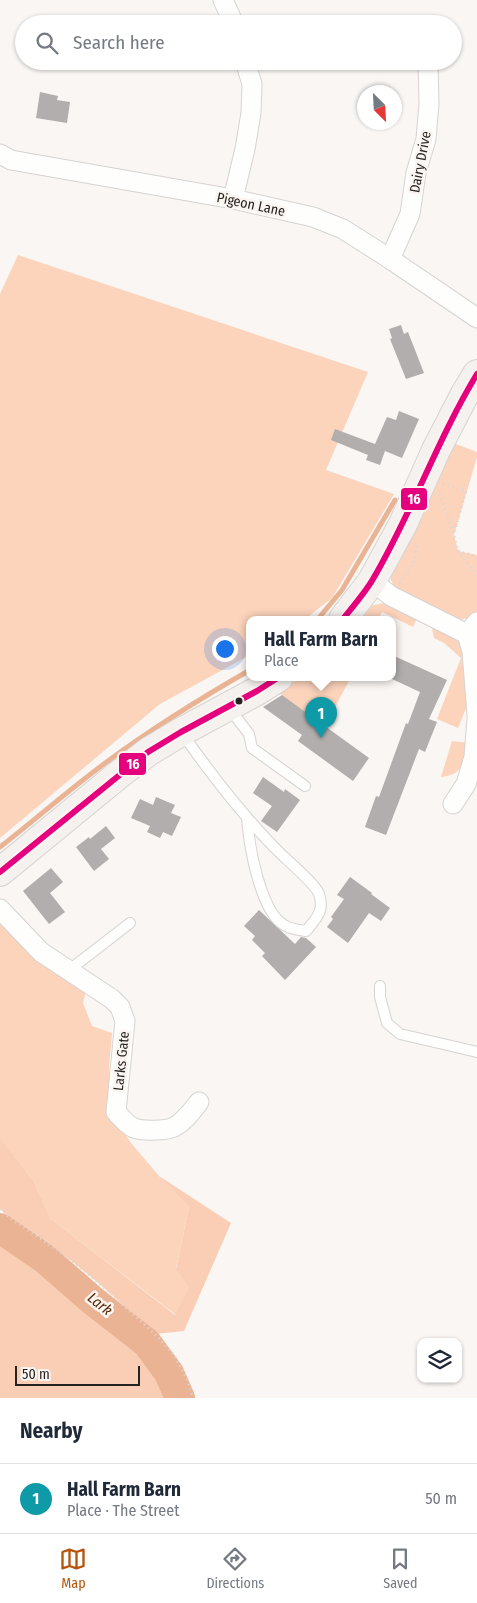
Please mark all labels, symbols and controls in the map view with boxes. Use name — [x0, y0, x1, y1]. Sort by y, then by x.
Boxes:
search box — [15, 15, 462, 70]
icon: search — [33, 29, 61, 57]
text: Search here — [73, 31, 165, 54]
north arrow — [357, 85, 402, 130]
street label: Dairy Drive — [406, 130, 435, 194]
street label: Pigeon Lane — [215, 189, 287, 220]
line badge: 16 — [400, 487, 428, 511]
text: 16 — [407, 491, 421, 508]
popup — [246, 616, 396, 681]
text: Hall Farm Barn — [264, 628, 378, 651]
your location — [212, 636, 238, 662]
text: Place — [264, 651, 299, 670]
unlabelled marker — [234, 696, 244, 706]
pin: 1 — [305, 697, 337, 738]
line badge: 16 — [118, 752, 147, 776]
text: 16 — [126, 756, 140, 773]
street label: Larks Gate — [110, 1030, 133, 1092]
water label: Lark — [84, 1289, 116, 1320]
map controls — [417, 1338, 462, 1383]
button: layers — [417, 1338, 462, 1383]
scale bar — [15, 1363, 140, 1386]
text: 50 m — [22, 1366, 50, 1383]
text: Nearby — [20, 1418, 82, 1444]
text: Hall Farm Barn — [67, 1478, 181, 1501]
text: 1 — [33, 1489, 39, 1508]
text: 50 m — [425, 1489, 457, 1508]
text: Place · The Street — [67, 1501, 179, 1520]
tab: Map — [59, 1545, 87, 1592]
tab: Directions — [206, 1545, 264, 1592]
tab: Saved — [383, 1545, 418, 1592]

